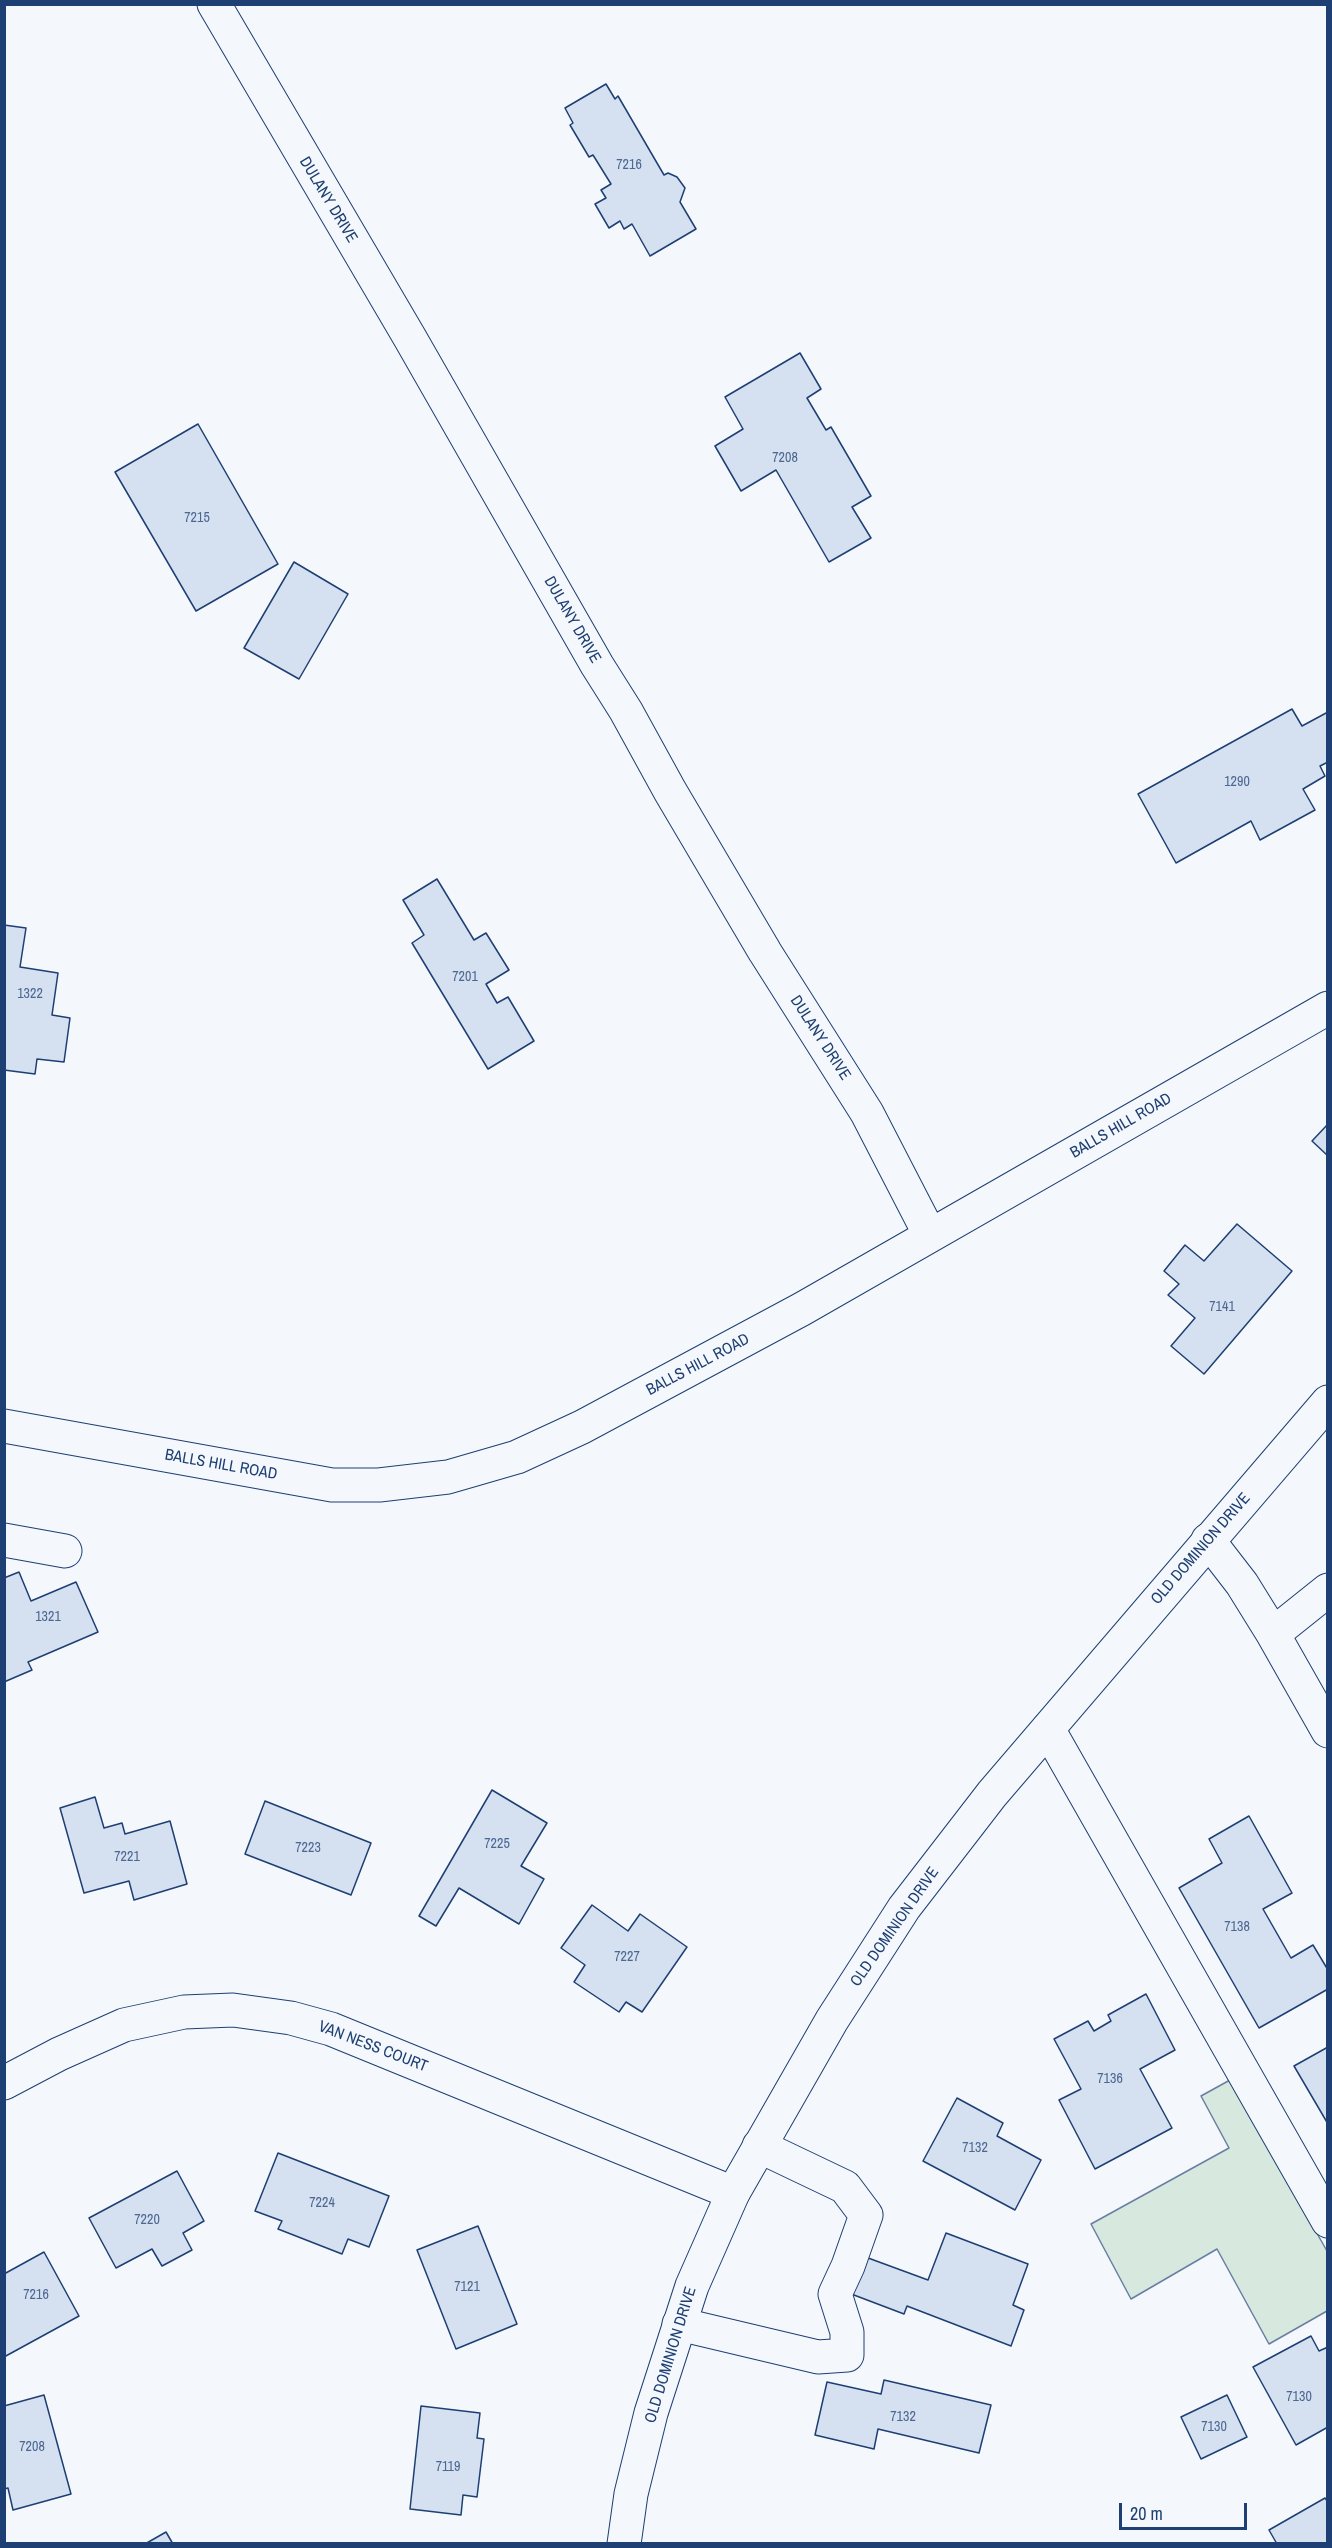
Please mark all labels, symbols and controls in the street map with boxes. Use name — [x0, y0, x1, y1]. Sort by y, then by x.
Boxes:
street label: DULANY DRIVE — [295, 154, 361, 246]
house number: 7216 — [616, 157, 642, 173]
house number: 7208 — [772, 450, 798, 466]
house number: 7215 — [184, 510, 210, 526]
street label: DULANY DRIVE — [539, 573, 605, 667]
house number: 1290 — [1224, 774, 1250, 790]
house number: 7201 — [452, 969, 478, 985]
house number: 1322 — [17, 986, 43, 1002]
street label: DULANY DRIVE — [786, 992, 854, 1084]
street label: BALLS HILL ROAD — [1067, 1089, 1175, 1163]
house number: 7141 — [1209, 1299, 1235, 1315]
street label: BALLS HILL ROAD — [643, 1330, 753, 1400]
street label: BALLS HILL ROAD — [163, 1446, 279, 1484]
street label: OLD DOMINION DRIVE — [1147, 1489, 1255, 1609]
house number: 1321 — [35, 1609, 61, 1625]
house number: 7225 — [484, 1836, 510, 1852]
house number: 7223 — [295, 1840, 321, 1856]
house number: 7221 — [114, 1849, 140, 1865]
street label: OLD DOMINION DRIVE — [847, 1864, 943, 1990]
house number: 7138 — [1224, 1919, 1250, 1935]
house number: 7227 — [614, 1949, 640, 1965]
street label: VAN NESS COURT — [316, 2017, 430, 2077]
house number: 7136 — [1097, 2071, 1123, 2087]
house number: 7132 — [962, 2140, 988, 2156]
house number: 7224 — [309, 2195, 335, 2211]
house number: 7220 — [134, 2212, 160, 2228]
house number: 7121 — [454, 2279, 480, 2295]
street label: OLD DOMINION DRIVE — [641, 2285, 701, 2425]
house number: 7216 — [23, 2287, 49, 2303]
house number: 7130 — [1286, 2389, 1312, 2405]
house number: 7132 — [890, 2409, 916, 2425]
house number: 7130 — [1201, 2419, 1227, 2435]
house number: 7208 — [19, 2439, 45, 2455]
house number: 7119 — [436, 2459, 460, 2475]
scale bar — [1122, 2491, 1250, 2529]
text: 20 m — [1130, 2501, 1163, 2526]

